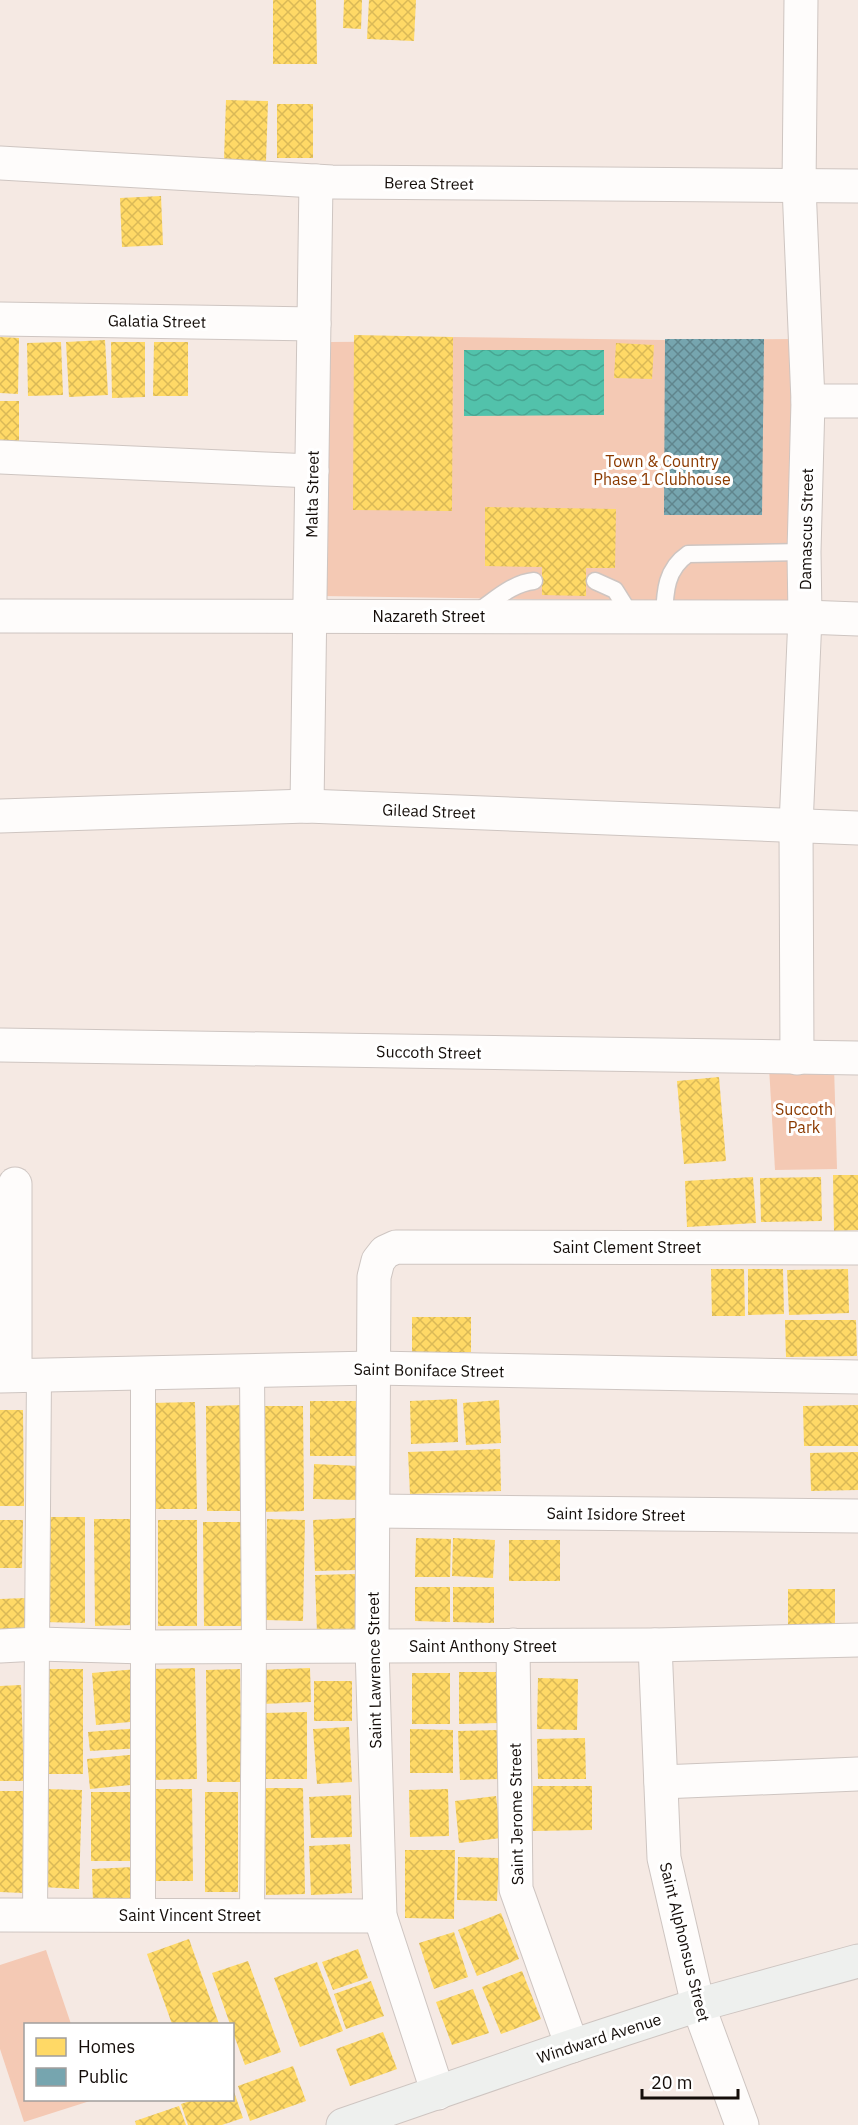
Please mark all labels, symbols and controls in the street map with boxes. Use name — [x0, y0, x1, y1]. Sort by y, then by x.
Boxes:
street label: Berea Street — [384, 172, 474, 194]
street label: Galatia Street — [108, 310, 206, 332]
street label: Malta Street — [301, 450, 323, 538]
park label: Town & Country Phase 1 Clubhouse — [593, 451, 731, 489]
street label: Damascus Street — [795, 468, 817, 590]
street label: Nazareth Street — [373, 606, 485, 626]
street label: Gilead Street — [382, 799, 476, 823]
street label: Succoth Street — [376, 1041, 482, 1063]
park label: Succoth Park — [775, 1099, 833, 1137]
street label: Saint Clement Street — [553, 1237, 701, 1257]
street label: Saint Boniface Street — [353, 1359, 505, 1381]
street label: Saint Isidore Street — [546, 1503, 686, 1525]
street label: Saint Lawrence Street — [363, 1591, 385, 1749]
street label: Saint Anthony Street — [409, 1636, 557, 1656]
street label: Saint Jerome Street — [505, 1743, 527, 1885]
street label: Saint Alphonsus Street — [655, 1860, 715, 2024]
street label: Saint Vincent Street — [119, 1905, 261, 1925]
street label: Windward Avenue — [534, 2008, 664, 2068]
legend — [24, 2023, 234, 2101]
text: Homes — [78, 2035, 135, 2058]
scale bar — [642, 2062, 738, 2100]
text: Public — [78, 2065, 128, 2088]
text: 20 m — [651, 2071, 693, 2094]

